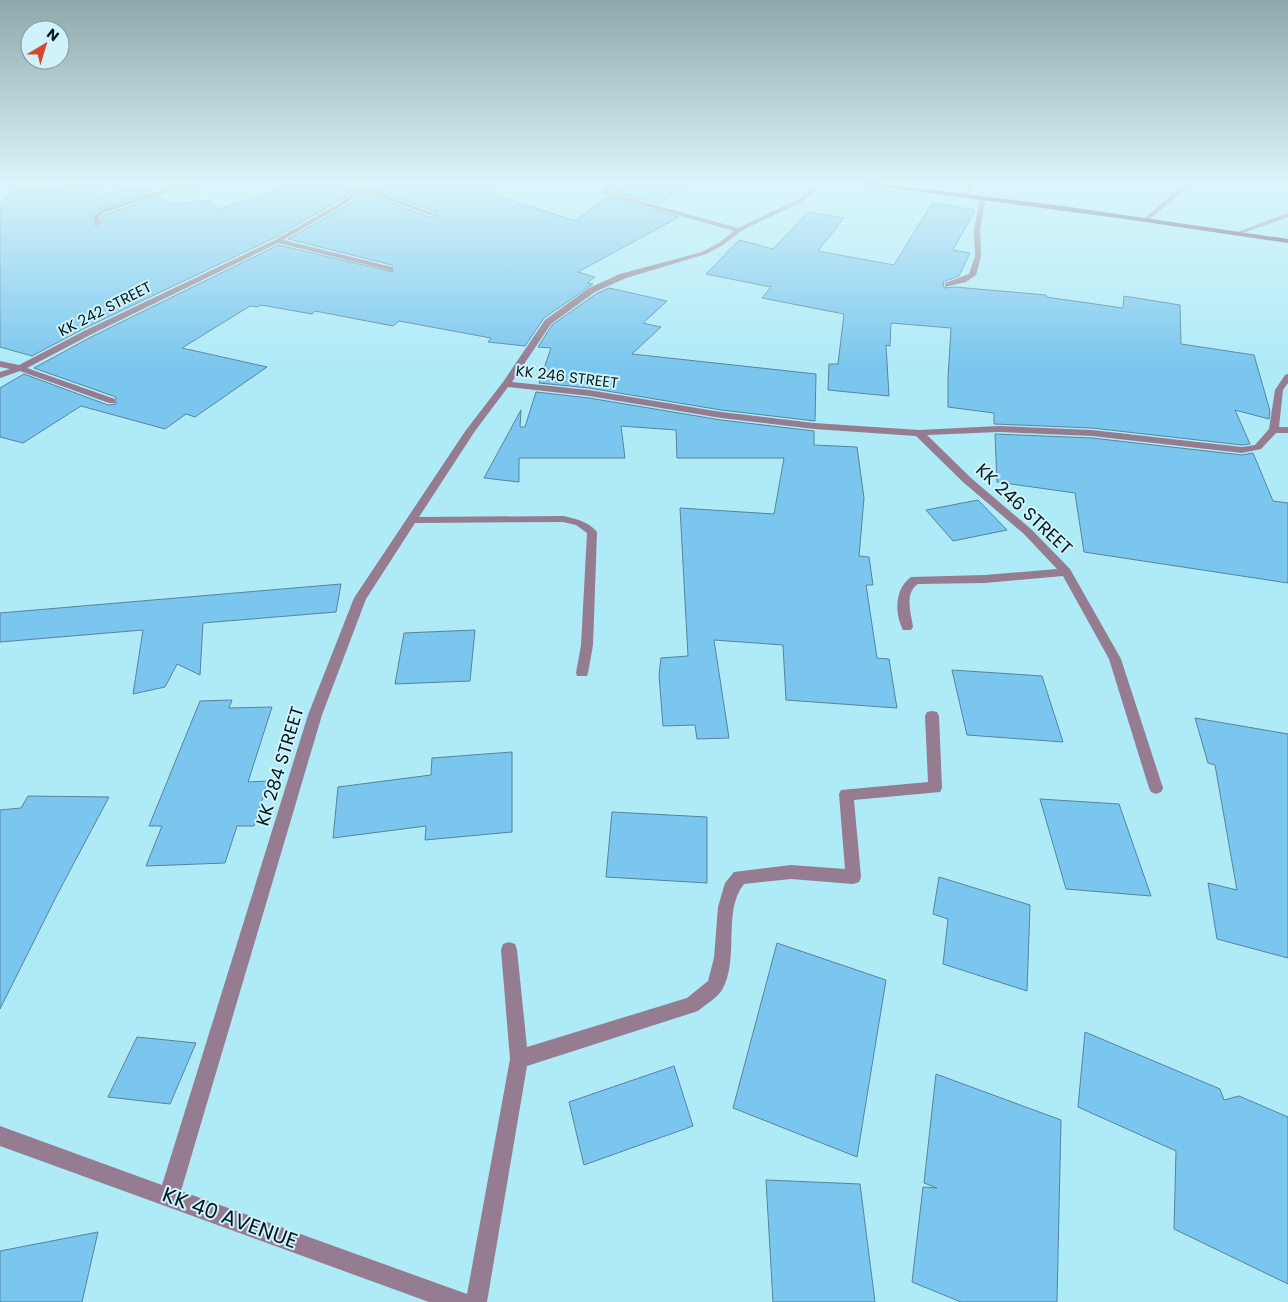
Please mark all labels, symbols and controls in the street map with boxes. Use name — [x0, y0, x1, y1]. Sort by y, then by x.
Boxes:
north arrow — [20, 20, 70, 70]
text: N — [43, 24, 63, 46]
street label: KK 242 STREET — [54, 276, 155, 341]
street label: KK 246 STREET — [515, 360, 620, 393]
street label: KK 246 STREET — [971, 457, 1078, 560]
street label: KK 284 STREET — [249, 703, 310, 829]
street label: KK 40 AVENUE — [159, 1180, 302, 1255]

